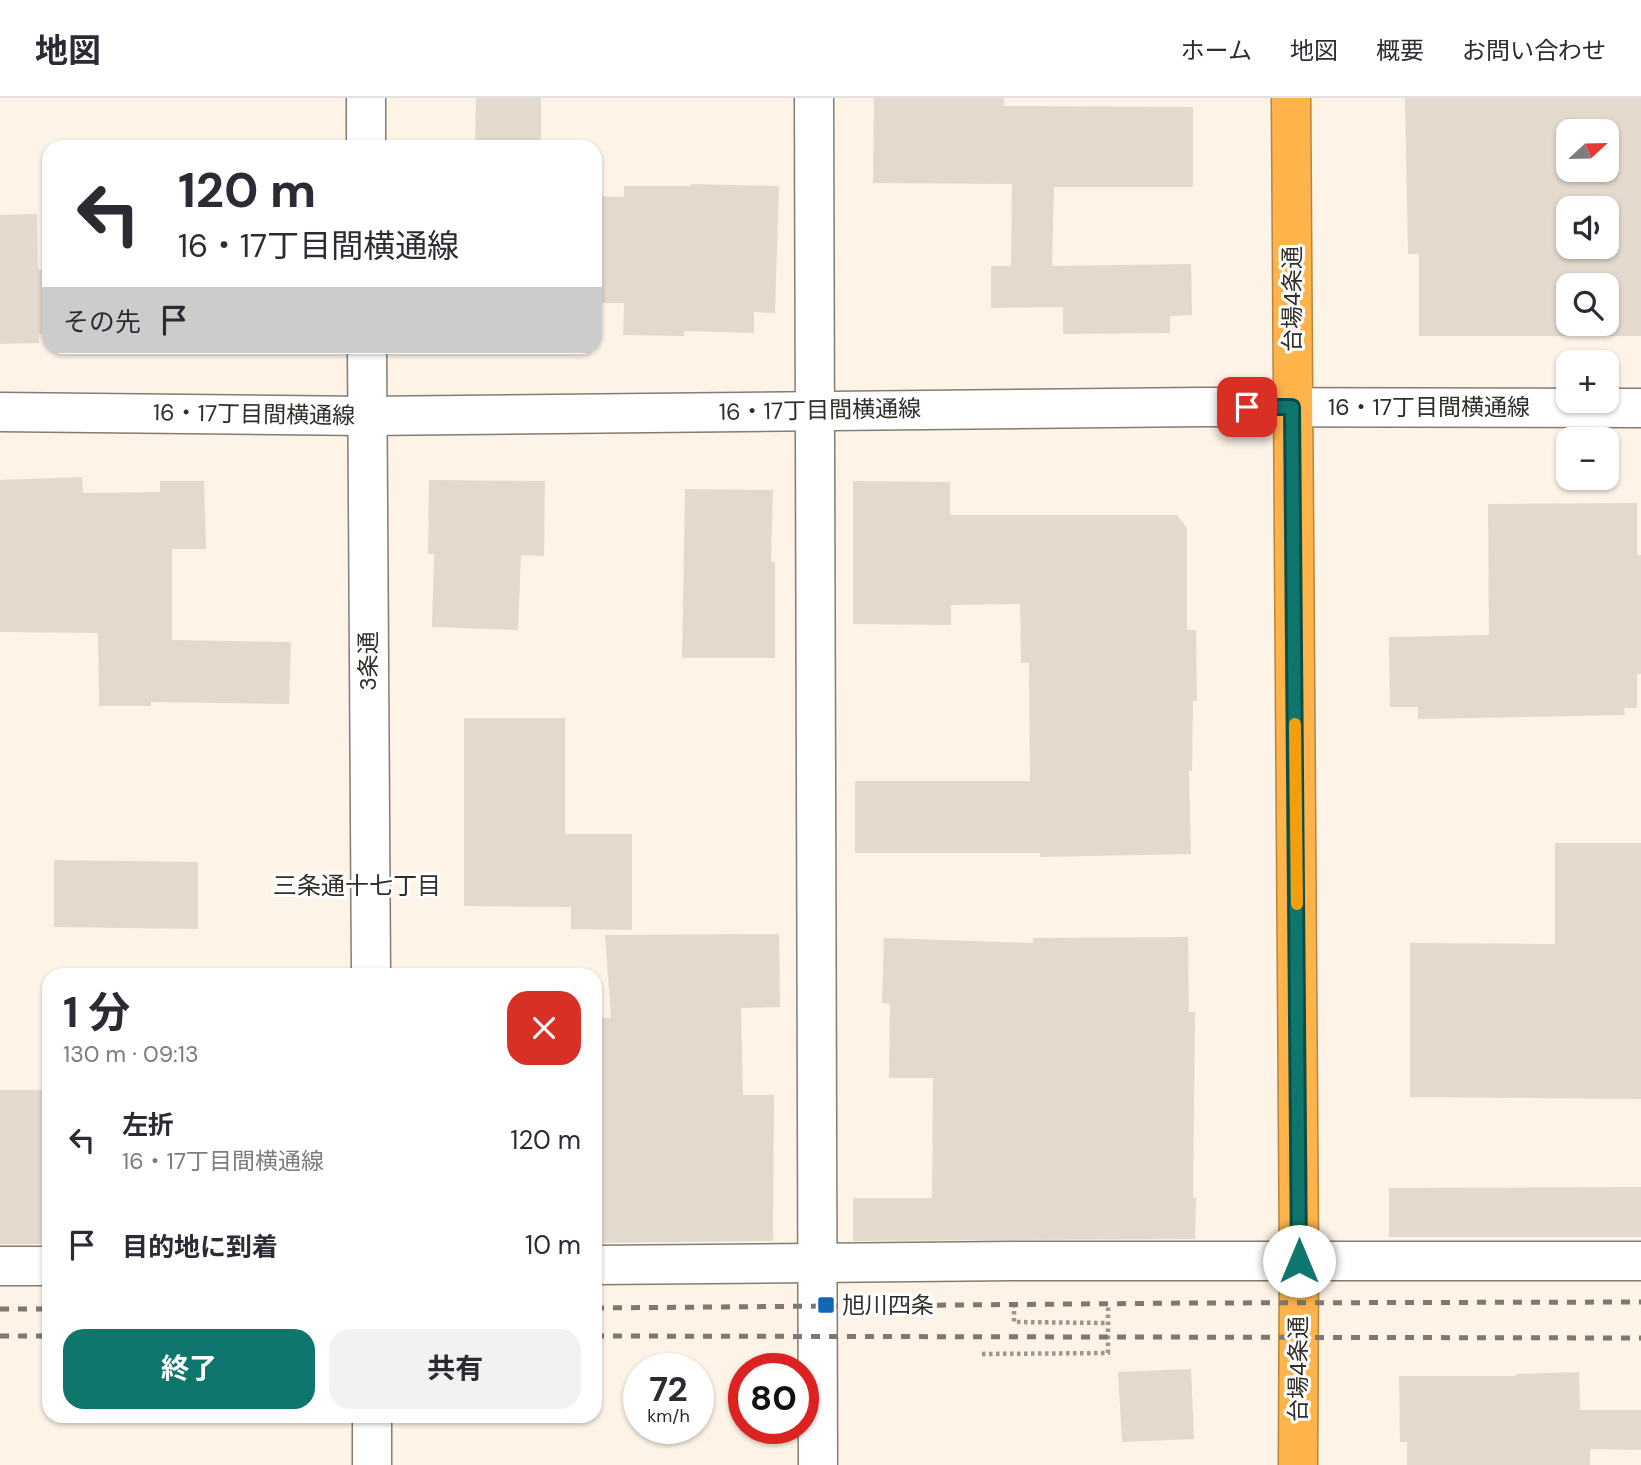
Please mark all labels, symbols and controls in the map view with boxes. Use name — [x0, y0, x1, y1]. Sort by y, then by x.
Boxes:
text: 地図 — [35, 29, 101, 72]
text: ホーム — [1181, 35, 1252, 66]
text: 地図 — [1290, 35, 1338, 66]
text: 概要 — [1376, 35, 1424, 66]
text: お問い合わせ — [1462, 35, 1606, 66]
north arrow — [1556, 119, 1619, 182]
map controls — [1556, 119, 1619, 490]
text: 120 m — [178, 158, 316, 222]
icon: left — [63, 168, 154, 259]
button: sound — [1556, 196, 1619, 259]
text: 16・17丁目間横通線 — [178, 225, 459, 267]
street label: 台場4条通 — [1277, 246, 1307, 352]
button: search — [1556, 273, 1619, 336]
icon: arrive — [155, 301, 193, 339]
text: その先 — [63, 305, 141, 339]
button: + — [1556, 350, 1619, 413]
pin — [1217, 377, 1277, 437]
icon: arrive — [1228, 388, 1266, 426]
street label: 16・17丁目間横通線 — [1328, 392, 1530, 422]
street label: 16・17丁目間横通線 — [719, 393, 921, 427]
street label: 16・17丁目間横通線 — [153, 397, 355, 431]
button: − — [1556, 427, 1619, 490]
street label: 3条通 — [353, 631, 383, 691]
district label: 三条通十七丁目 — [273, 870, 441, 901]
text: 1 分 — [63, 985, 130, 1040]
button: close — [507, 991, 581, 1065]
text: 130 m · 09:13 — [63, 1039, 199, 1069]
text: 左折 — [122, 1108, 174, 1142]
icon: left — [63, 1121, 101, 1159]
text: 120 m — [510, 1123, 581, 1157]
text: 16・17丁目間横通線 — [122, 1146, 324, 1176]
position arrow — [1262, 1224, 1336, 1298]
icon: arrive — [63, 1226, 101, 1264]
text: 10 m — [525, 1228, 581, 1262]
text: 目的地に到着 — [122, 1230, 278, 1264]
place label: 旭川四条 — [842, 1290, 934, 1320]
marker: 旭川四条 — [816, 1295, 836, 1315]
street label: 台場4条通 — [1283, 1316, 1313, 1422]
button: 終了 — [63, 1329, 315, 1409]
button: 共有 — [329, 1329, 581, 1409]
speed limit sign: 80 — [728, 1353, 819, 1444]
text: 72 — [649, 1366, 688, 1412]
text: km/h — [647, 1404, 690, 1428]

